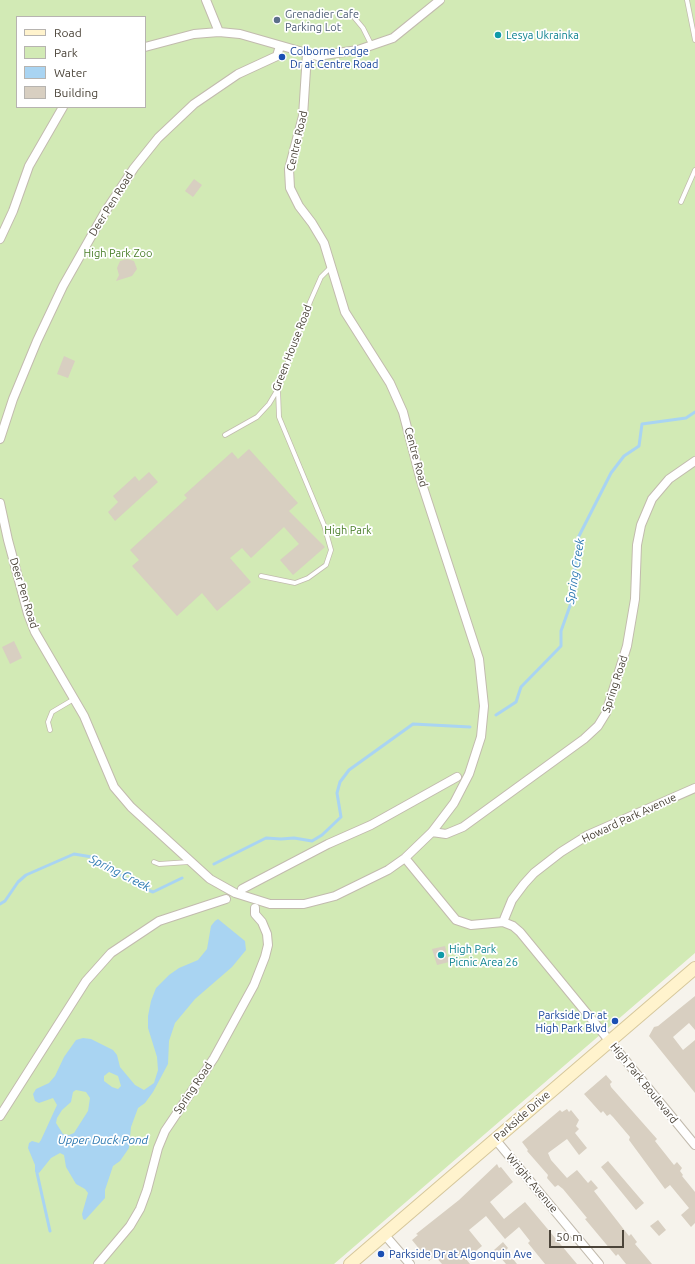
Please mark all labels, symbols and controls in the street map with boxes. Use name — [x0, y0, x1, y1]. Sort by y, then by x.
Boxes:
place label: Grenadier Cafe Parking Lot — [285, 7, 359, 33]
marker: Grenadier Cafe Parking Lot — [272, 15, 282, 25]
legend — [16, 16, 146, 108]
text: Road — [54, 26, 82, 39]
place label: Lesya Ukrainka — [506, 28, 579, 42]
marker: Lesya Ukrainka — [493, 30, 503, 40]
place label: Colborne Lodge Dr at Centre Road — [290, 44, 378, 70]
text: Park — [54, 46, 78, 59]
marker: Colborne Lodge Dr at Centre Road — [277, 52, 287, 62]
text: Water — [54, 66, 87, 79]
text: Building — [54, 86, 98, 99]
street label: Centre Road — [284, 110, 310, 172]
street label: Deer Pen Road — [86, 169, 136, 239]
park label: High Park Zoo — [84, 246, 152, 260]
street label: Green House Road — [269, 303, 315, 393]
street label: Centre Road — [402, 426, 430, 488]
park label: High Park — [324, 523, 372, 537]
water label: Spring Creek — [563, 537, 587, 605]
street label: Deer Pen Road — [7, 556, 41, 630]
street label: Spring Road — [600, 654, 630, 714]
street label: Howard Park Avenue — [580, 790, 678, 846]
water label: Spring Creek — [87, 852, 153, 894]
place label: High Park Picnic Area 26 — [449, 942, 518, 968]
marker: High Park Picnic Area 26 — [436, 950, 446, 960]
place label: Parkside Dr at High Park Blvd — [536, 1008, 607, 1034]
marker: Parkside Dr at High Park Blvd — [610, 1016, 620, 1026]
street label: High Park Boulevard — [607, 1040, 681, 1126]
street label: Spring Road — [171, 1060, 215, 1116]
street label: Parkside Drive — [491, 1088, 553, 1144]
water label: Upper Duck Pond — [58, 1133, 148, 1147]
street label: Wright Avenue — [503, 1151, 561, 1215]
scale bar — [551, 1222, 626, 1248]
text: 50 m — [556, 1230, 583, 1243]
place label: Parkside Dr at Algonquin Ave — [389, 1247, 532, 1261]
marker: Parkside Dr at Algonquin Ave — [376, 1249, 386, 1259]

